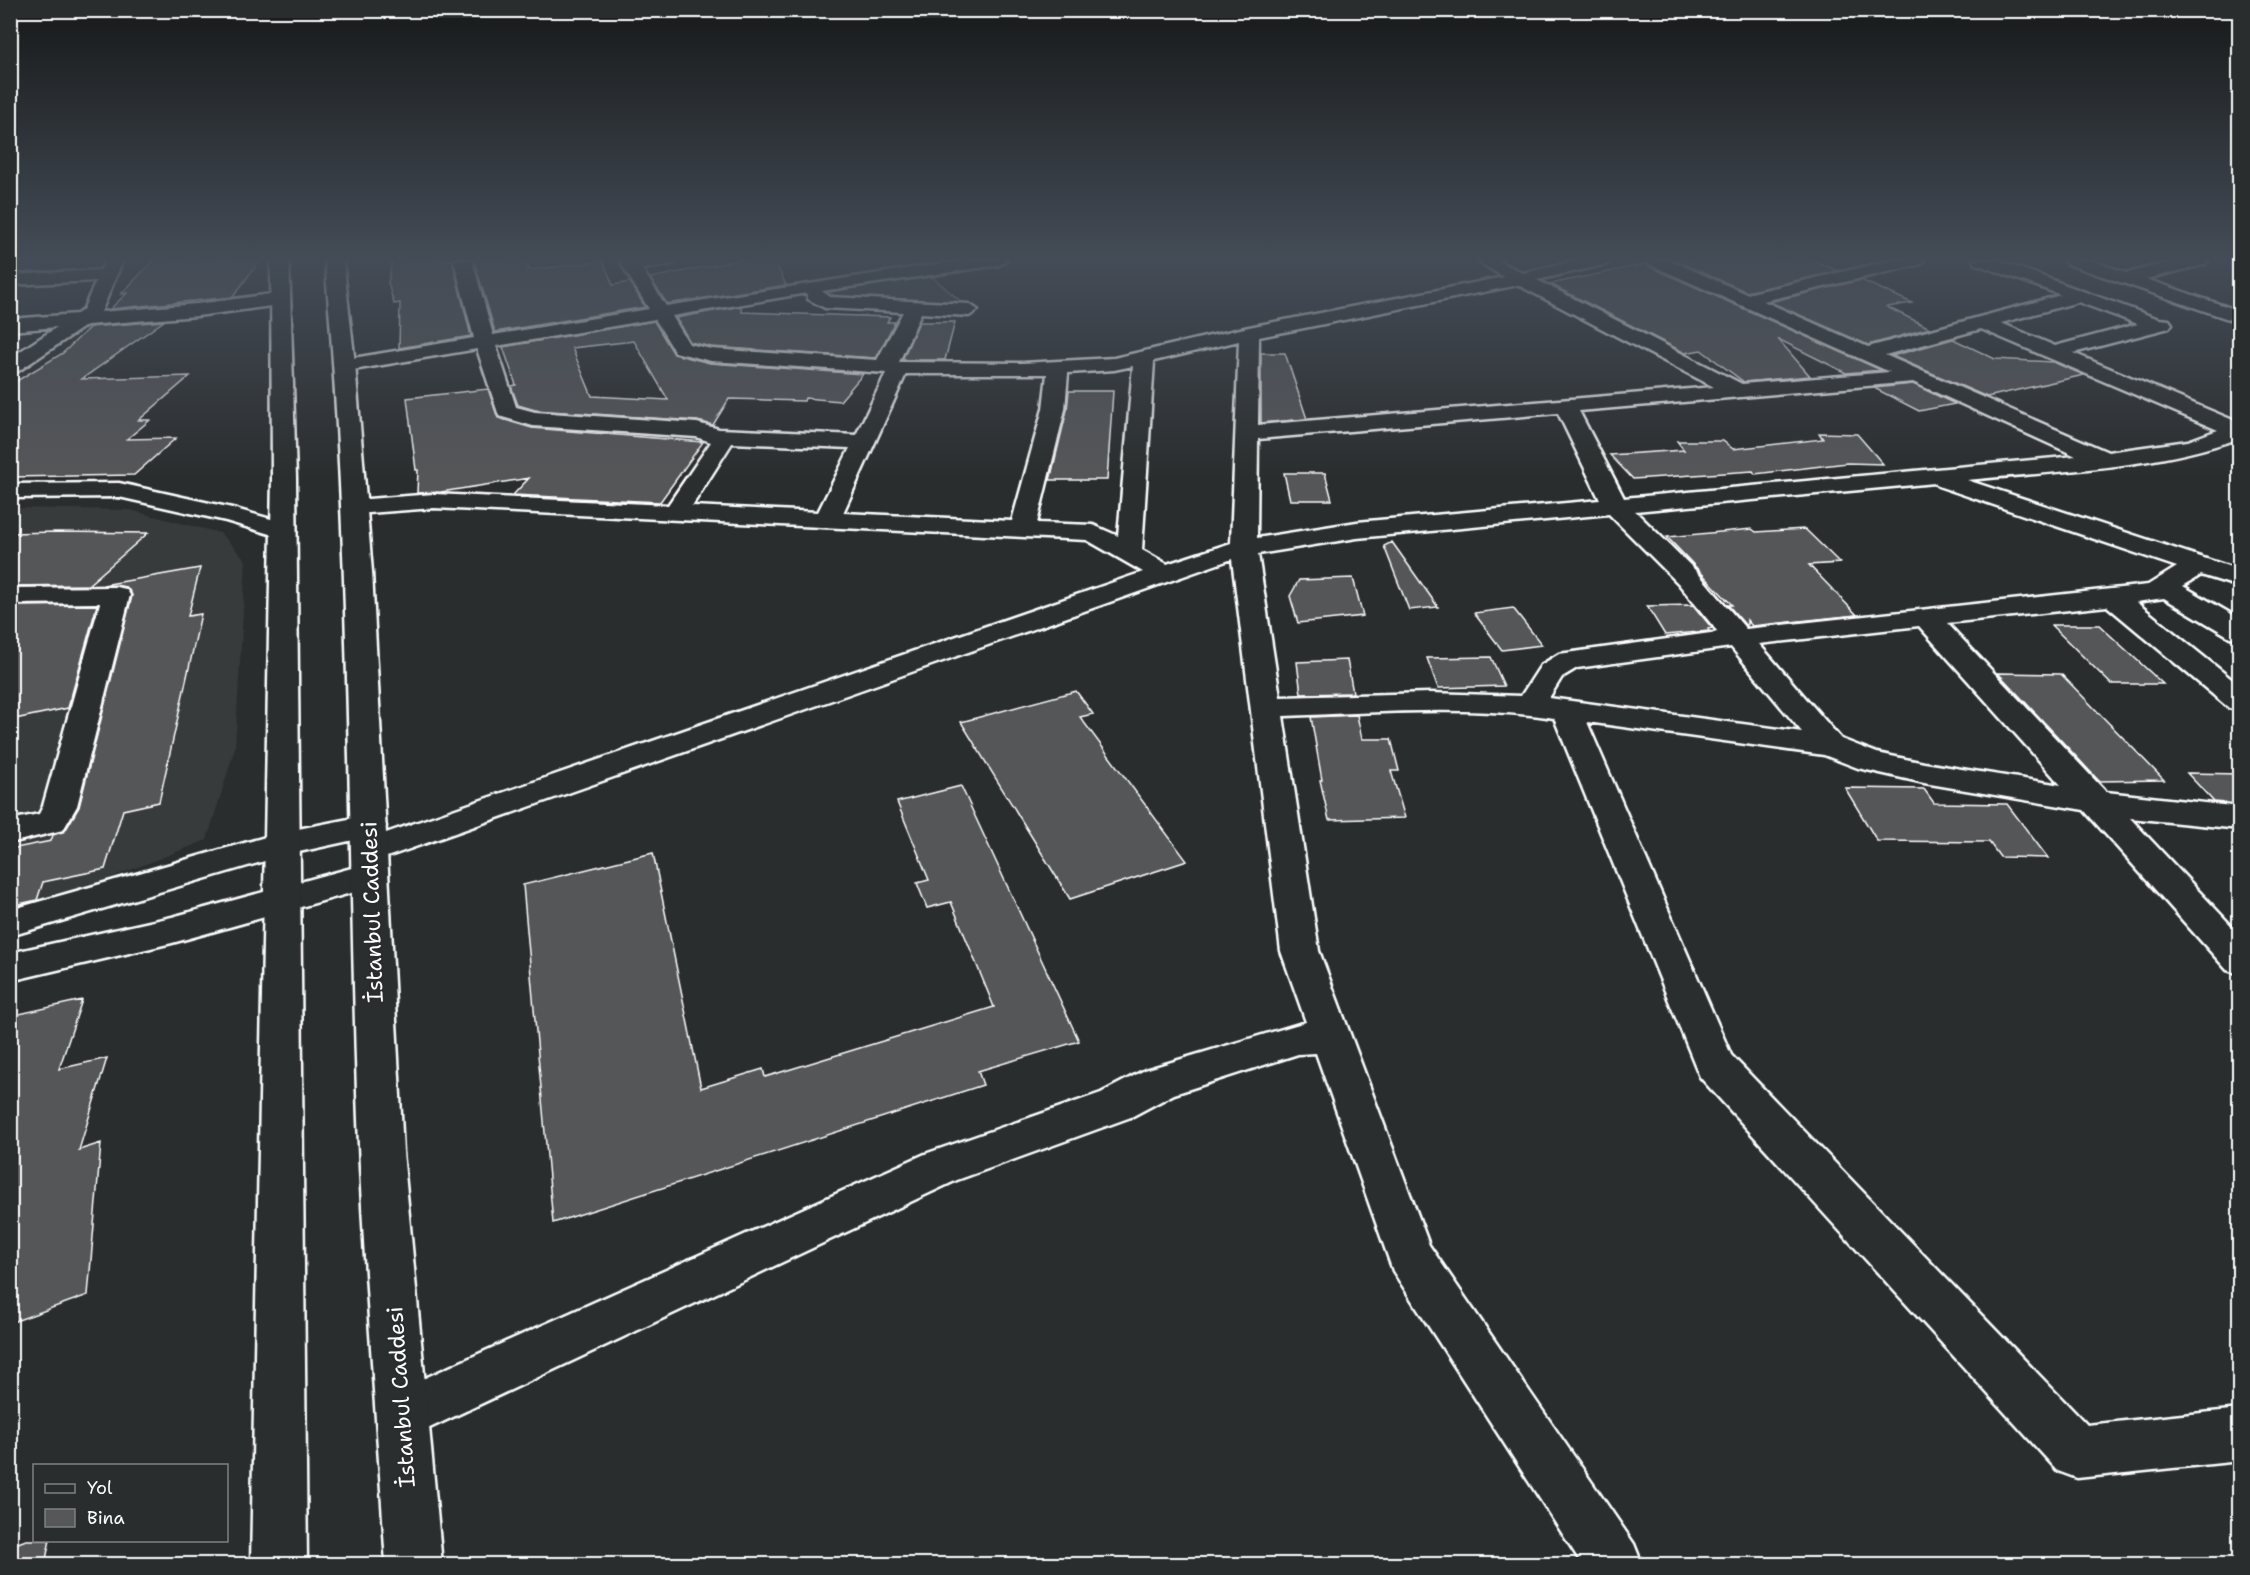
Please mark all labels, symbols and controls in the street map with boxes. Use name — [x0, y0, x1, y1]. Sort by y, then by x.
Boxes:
street label: İstanbul Caddesi — [354, 821, 390, 1003]
street label: İstanbul Caddesi — [380, 1305, 422, 1489]
legend — [33, 1464, 228, 1542]
text: Yol — [87, 1476, 113, 1500]
text: Bina — [87, 1506, 125, 1530]

